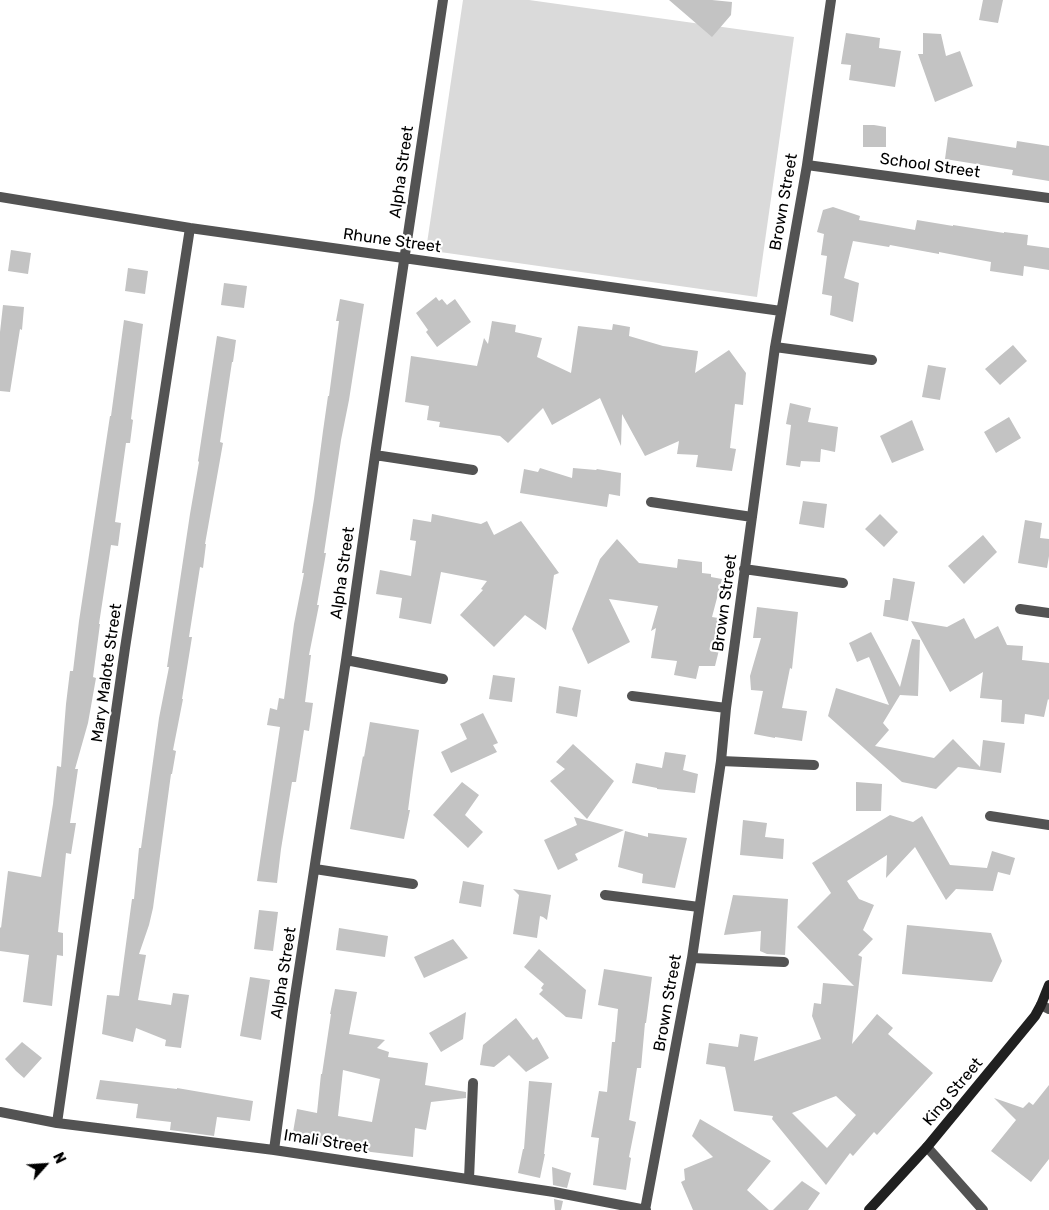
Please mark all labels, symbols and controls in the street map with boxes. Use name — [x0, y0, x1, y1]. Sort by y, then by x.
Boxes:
street label: Alpha Street — [386, 125, 418, 219]
street label: School Street — [879, 149, 981, 183]
street label: Brown Street — [766, 152, 802, 252]
street label: Rhune Street — [342, 225, 442, 257]
street label: Alpha Street — [327, 526, 359, 620]
street label: Brown Street — [709, 553, 741, 653]
street label: Mary Malote Street — [88, 602, 126, 744]
street label: Alpha Street — [267, 926, 301, 1020]
street label: Brown Street — [650, 953, 686, 1053]
street label: King Street — [919, 1054, 987, 1130]
street label: Imali Street — [282, 1126, 370, 1158]
north arrow — [20, 1140, 70, 1190]
text: N — [49, 1150, 69, 1166]

